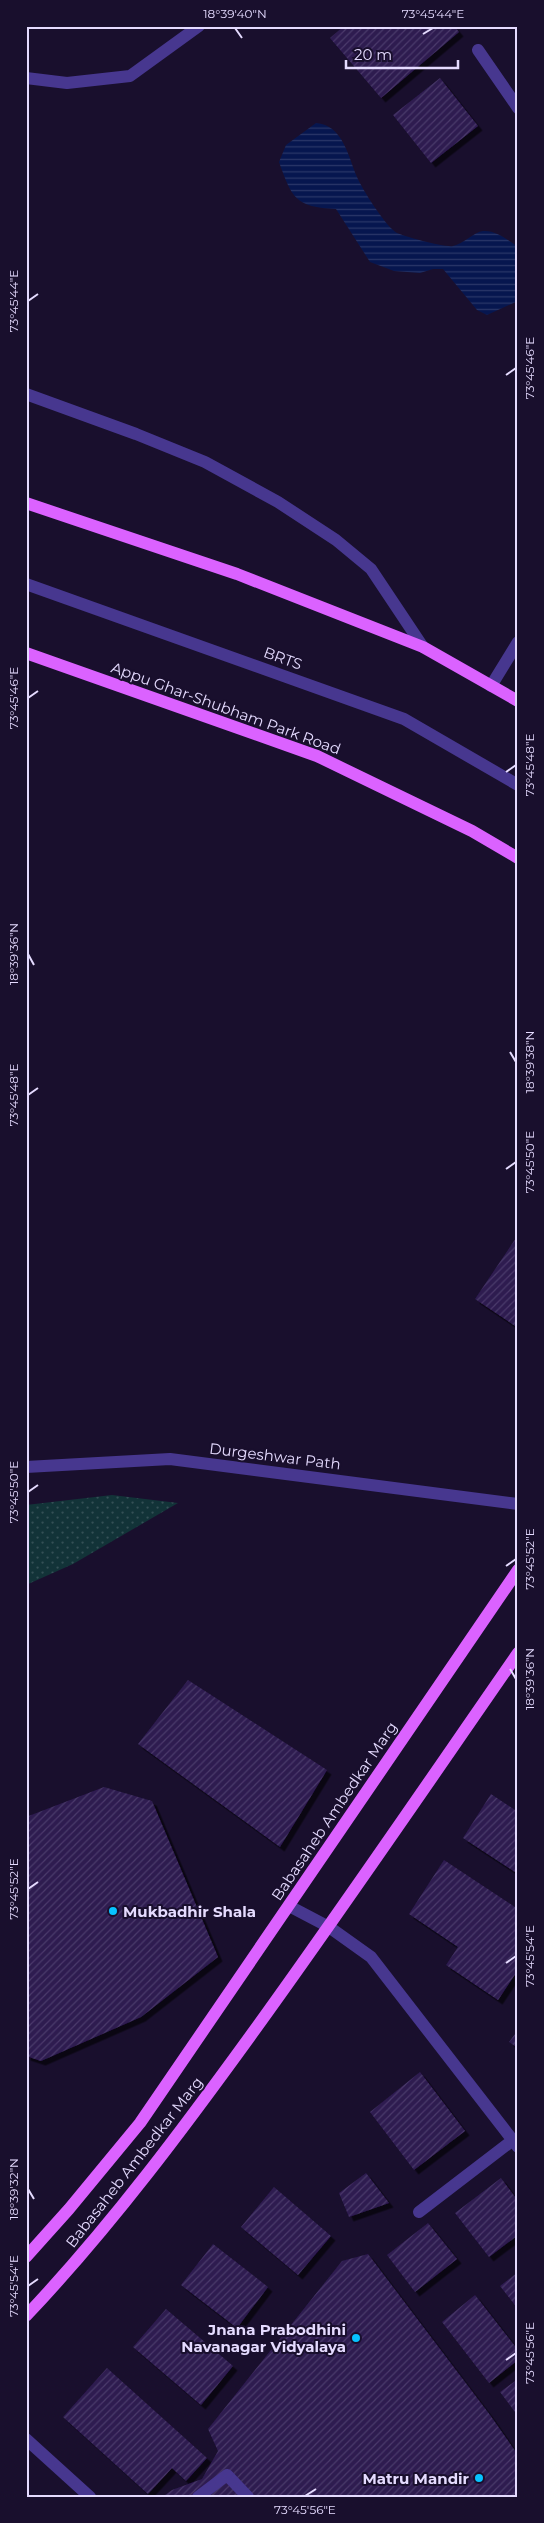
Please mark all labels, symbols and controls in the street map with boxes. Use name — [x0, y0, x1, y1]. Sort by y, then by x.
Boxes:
text: 18°39'40"N — [203, 6, 267, 21]
text: 73°45'44"E — [402, 6, 464, 21]
scale bar — [346, 38, 459, 70]
text: 20 m — [354, 45, 392, 64]
text: 73°45'44"E — [6, 270, 21, 332]
text: 73°45'46"E — [522, 337, 537, 399]
street label: BRTS — [261, 642, 305, 674]
street label: Appu Ghar-Shubham Park Road — [109, 658, 343, 758]
text: 73°45'46"E — [6, 667, 21, 729]
text: 73°45'48"E — [522, 734, 537, 796]
text: 18°39'36"N — [6, 923, 21, 985]
text: 18°39'38"N — [522, 1031, 537, 1093]
text: 73°45'48"E — [6, 1064, 21, 1126]
text: 73°45'50"E — [522, 1131, 537, 1193]
street label: Durgeshwar Path — [208, 1439, 342, 1473]
text: 73°45'50"E — [6, 1461, 21, 1523]
text: 73°45'52"E — [522, 1528, 537, 1590]
text: 18°39'36"N — [522, 1648, 537, 1710]
street label: Babasaheb Ambedkar Marg — [267, 1718, 401, 1904]
text: 73°45'52"E — [6, 1858, 21, 1920]
place label: Mukbadhir Shala — [123, 1902, 256, 1921]
marker: Mukbadhir Shala — [107, 1905, 119, 1917]
text: 73°45'54"E — [522, 1925, 537, 1987]
street label: Babasaheb Ambedkar Marg — [61, 2073, 207, 2251]
text: 18°39'32"N — [6, 2158, 21, 2220]
text: 73°45'54"E — [6, 2255, 21, 2317]
place label: Jnana Prabodhini Navanagar Vidyalaya — [181, 2320, 346, 2356]
text: 73°45'56"E — [522, 2322, 537, 2384]
marker: Jnana Prabodhini Navanagar Vidyalaya — [350, 2332, 362, 2344]
place label: Matru Mandir — [363, 2469, 470, 2488]
marker: Matru Mandir — [473, 2472, 485, 2484]
text: 73°45'56"E — [274, 2502, 336, 2517]

